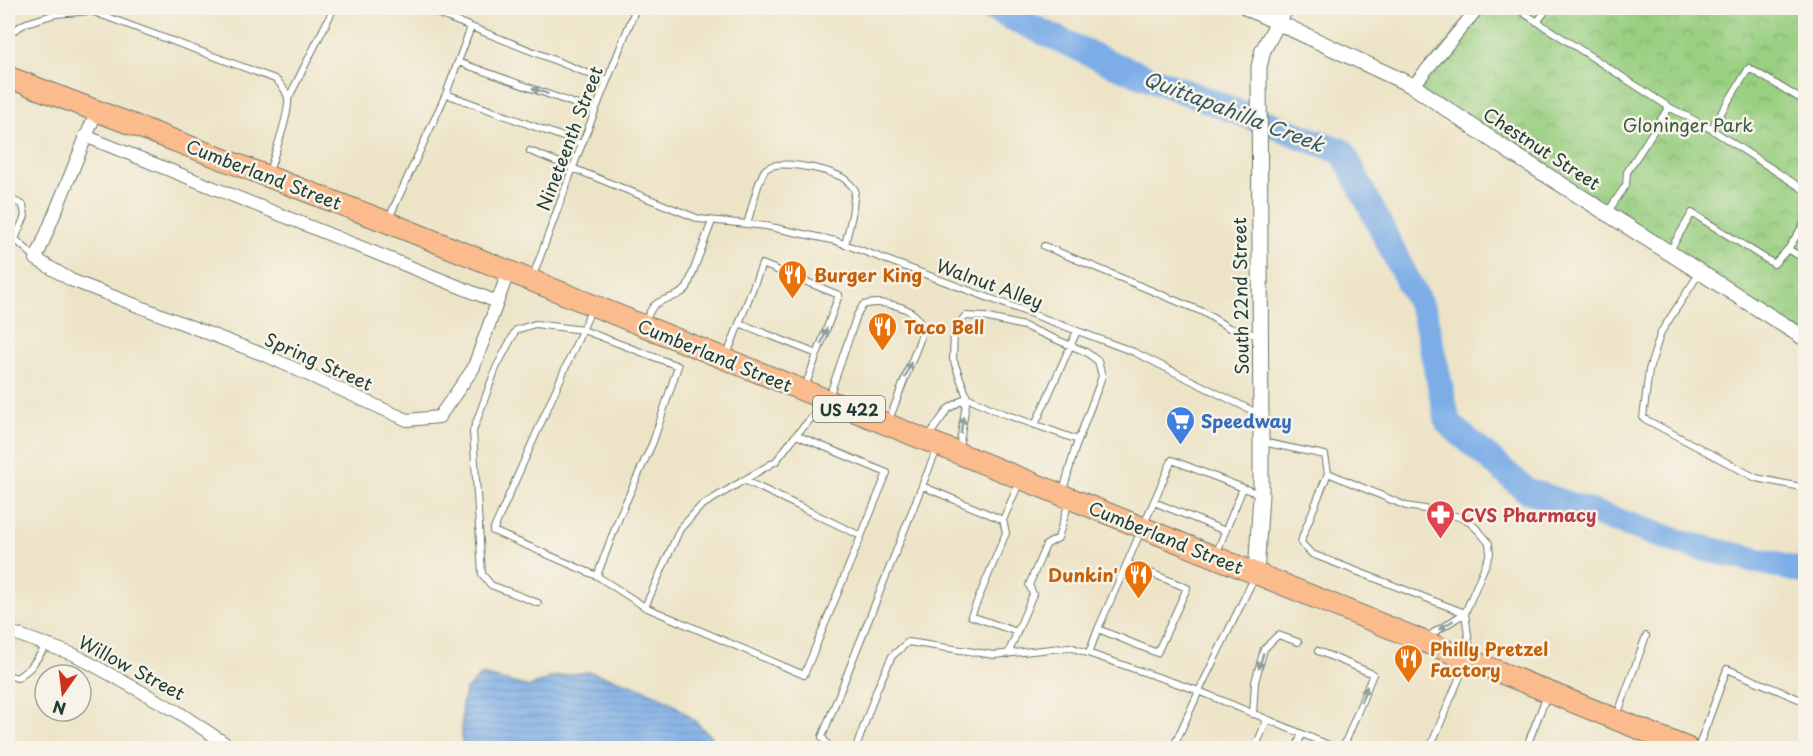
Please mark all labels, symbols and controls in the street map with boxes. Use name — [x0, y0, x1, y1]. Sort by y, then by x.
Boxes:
street label: Nineteenth Street — [529, 62, 609, 214]
water label: Quittapahilla Creek — [1139, 63, 1329, 160]
one-way arrow — [531, 86, 549, 96]
street label: Chestnut Street — [1478, 100, 1606, 196]
park label: Gloninger Park — [1623, 111, 1753, 138]
street label: Cumberland Street — [182, 132, 346, 216]
street label: South 22nd Street — [1225, 217, 1255, 375]
street label: Walnut Alley — [933, 251, 1047, 315]
restaurant icon: Burger King — [777, 258, 809, 300]
place label: Burger King — [814, 261, 922, 288]
restaurant icon: Taco Bell — [867, 310, 899, 352]
street label: Cumberland Street — [634, 312, 796, 398]
place label: Taco Bell — [904, 313, 984, 340]
street label: Spring Street — [261, 325, 377, 397]
one-way arrow — [819, 326, 829, 344]
one-way arrow — [904, 361, 914, 379]
road number: US 422 — [813, 396, 885, 422]
supermarket icon: Speedway — [1164, 404, 1196, 446]
place label: Speedway — [1201, 407, 1292, 434]
one-way arrow — [958, 416, 967, 435]
street label: Cumberland Street — [1085, 494, 1247, 580]
pharmacy icon: CVS Pharmacy — [1424, 498, 1456, 540]
place label: CVS Pharmacy — [1461, 501, 1597, 528]
restaurant icon: Dunkin' — [1123, 558, 1155, 600]
place label: Dunkin' — [1048, 561, 1118, 588]
one-way arrow — [1438, 620, 1454, 631]
street label: Willow Street — [74, 628, 190, 706]
place label: Philly Pretzel Factory — [1430, 635, 1548, 683]
restaurant icon: Philly Pretzel Factory — [1393, 642, 1425, 684]
one-way arrow — [1255, 652, 1265, 670]
north arrow — [33, 663, 93, 723]
one-way arrow — [1360, 685, 1369, 703]
text: N — [50, 695, 68, 722]

